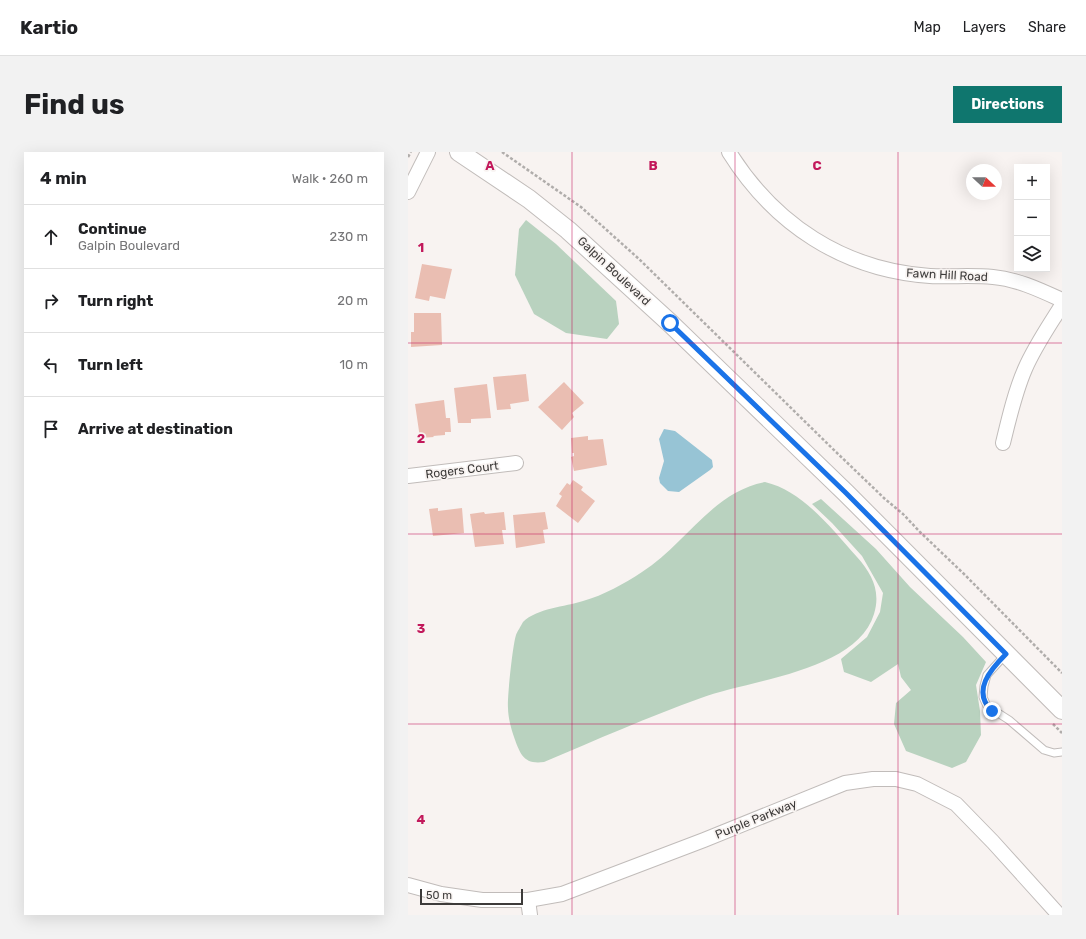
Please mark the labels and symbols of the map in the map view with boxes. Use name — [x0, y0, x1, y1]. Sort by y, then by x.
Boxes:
text: A — [485, 158, 495, 173]
text: B — [648, 158, 658, 173]
text: C — [812, 158, 822, 173]
north arrow — [966, 164, 1002, 200]
street label: Galpin Boulevard — [575, 234, 653, 308]
text: 1 — [418, 240, 424, 255]
street label: Fawn Hill Road — [906, 266, 988, 284]
route start — [661, 314, 679, 332]
text: 2 — [417, 431, 425, 446]
street label: Rogers Court — [425, 459, 500, 481]
text: 3 — [417, 621, 426, 636]
route end — [983, 702, 1001, 720]
street label: Purple Parkway — [713, 796, 799, 842]
text: 4 — [417, 812, 426, 827]
scale bar — [420, 887, 523, 906]

